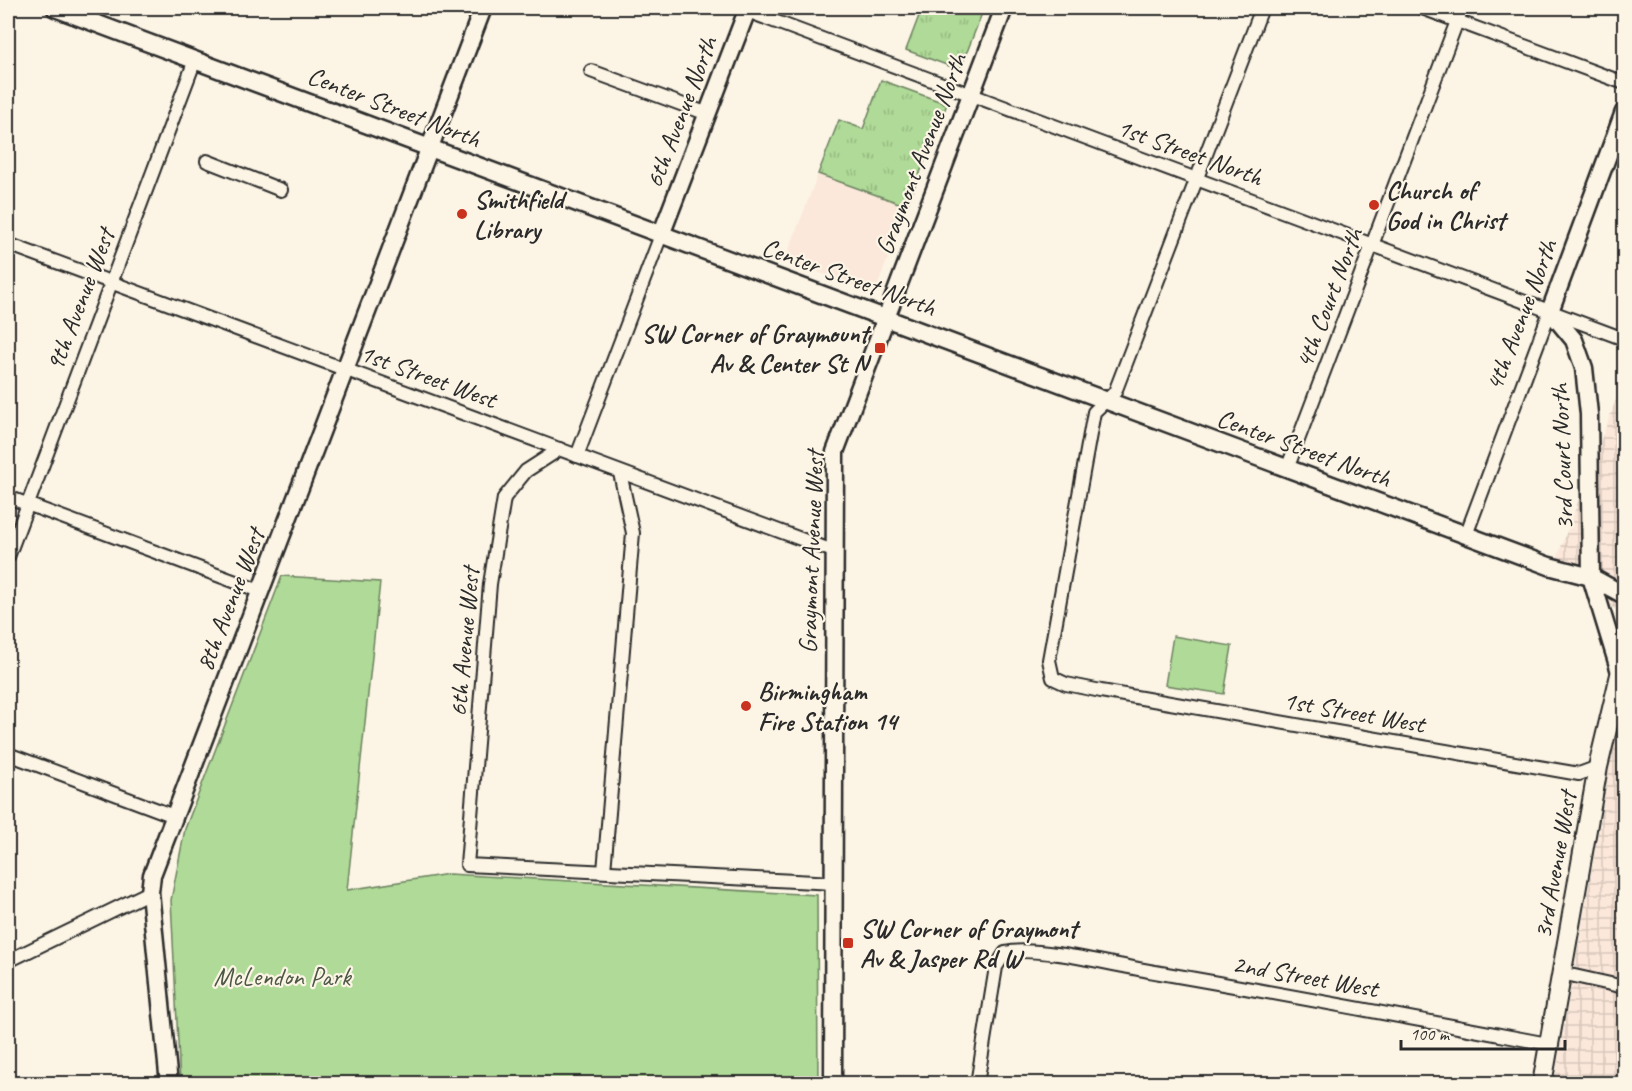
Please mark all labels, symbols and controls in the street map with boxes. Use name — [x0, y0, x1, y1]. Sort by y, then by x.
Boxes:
street label: 6th Avenue North — [637, 30, 726, 192]
street label: Graymont Avenue North — [867, 47, 975, 259]
street label: Center Street North — [303, 59, 486, 156]
street label: 1st Street North — [1113, 110, 1268, 194]
place label: Church of God in Christ — [1386, 174, 1509, 237]
place label: Smithfield Library — [474, 183, 568, 246]
marker: Church of God in Christ — [1367, 198, 1381, 212]
marker: Smithfield Library — [455, 207, 469, 221]
street label: 9th Avenue West — [38, 221, 123, 376]
street label: 4th Court North — [1287, 221, 1372, 373]
street label: Center Street North — [758, 230, 942, 324]
street label: 4th Avenue North — [1477, 233, 1566, 395]
place label: SW Corner of Graymount Av & Center St N — [641, 317, 872, 380]
street label: 1st Street West — [355, 336, 503, 417]
marker: SW Corner of Graymount Av & Center St N — [873, 341, 887, 355]
street label: 3rd Court North — [1543, 381, 1581, 531]
street label: Center Street North — [1213, 401, 1397, 495]
street label: Graymont Avenue West — [791, 447, 831, 654]
street label: 8th Avenue West — [188, 521, 273, 676]
street label: 6th Avenue West — [441, 563, 487, 718]
place label: Birmingham Fire Station 14 — [758, 675, 900, 738]
street label: 1st Street West — [1281, 683, 1429, 741]
marker: Birmingham Fire Station 14 — [739, 699, 753, 713]
street label: 3rd Avenue West — [1526, 786, 1585, 941]
place label: SW Corner of Graymont Av & Jasper Rd W — [860, 912, 1082, 975]
marker: SW Corner of Graymont Av & Jasper Rd W — [841, 936, 855, 950]
street label: 2nd Street West — [1230, 947, 1383, 1005]
park label: McLendon Park — [213, 960, 353, 993]
scale bar — [1401, 1013, 1564, 1051]
text: 100 m — [1410, 1023, 1451, 1045]

